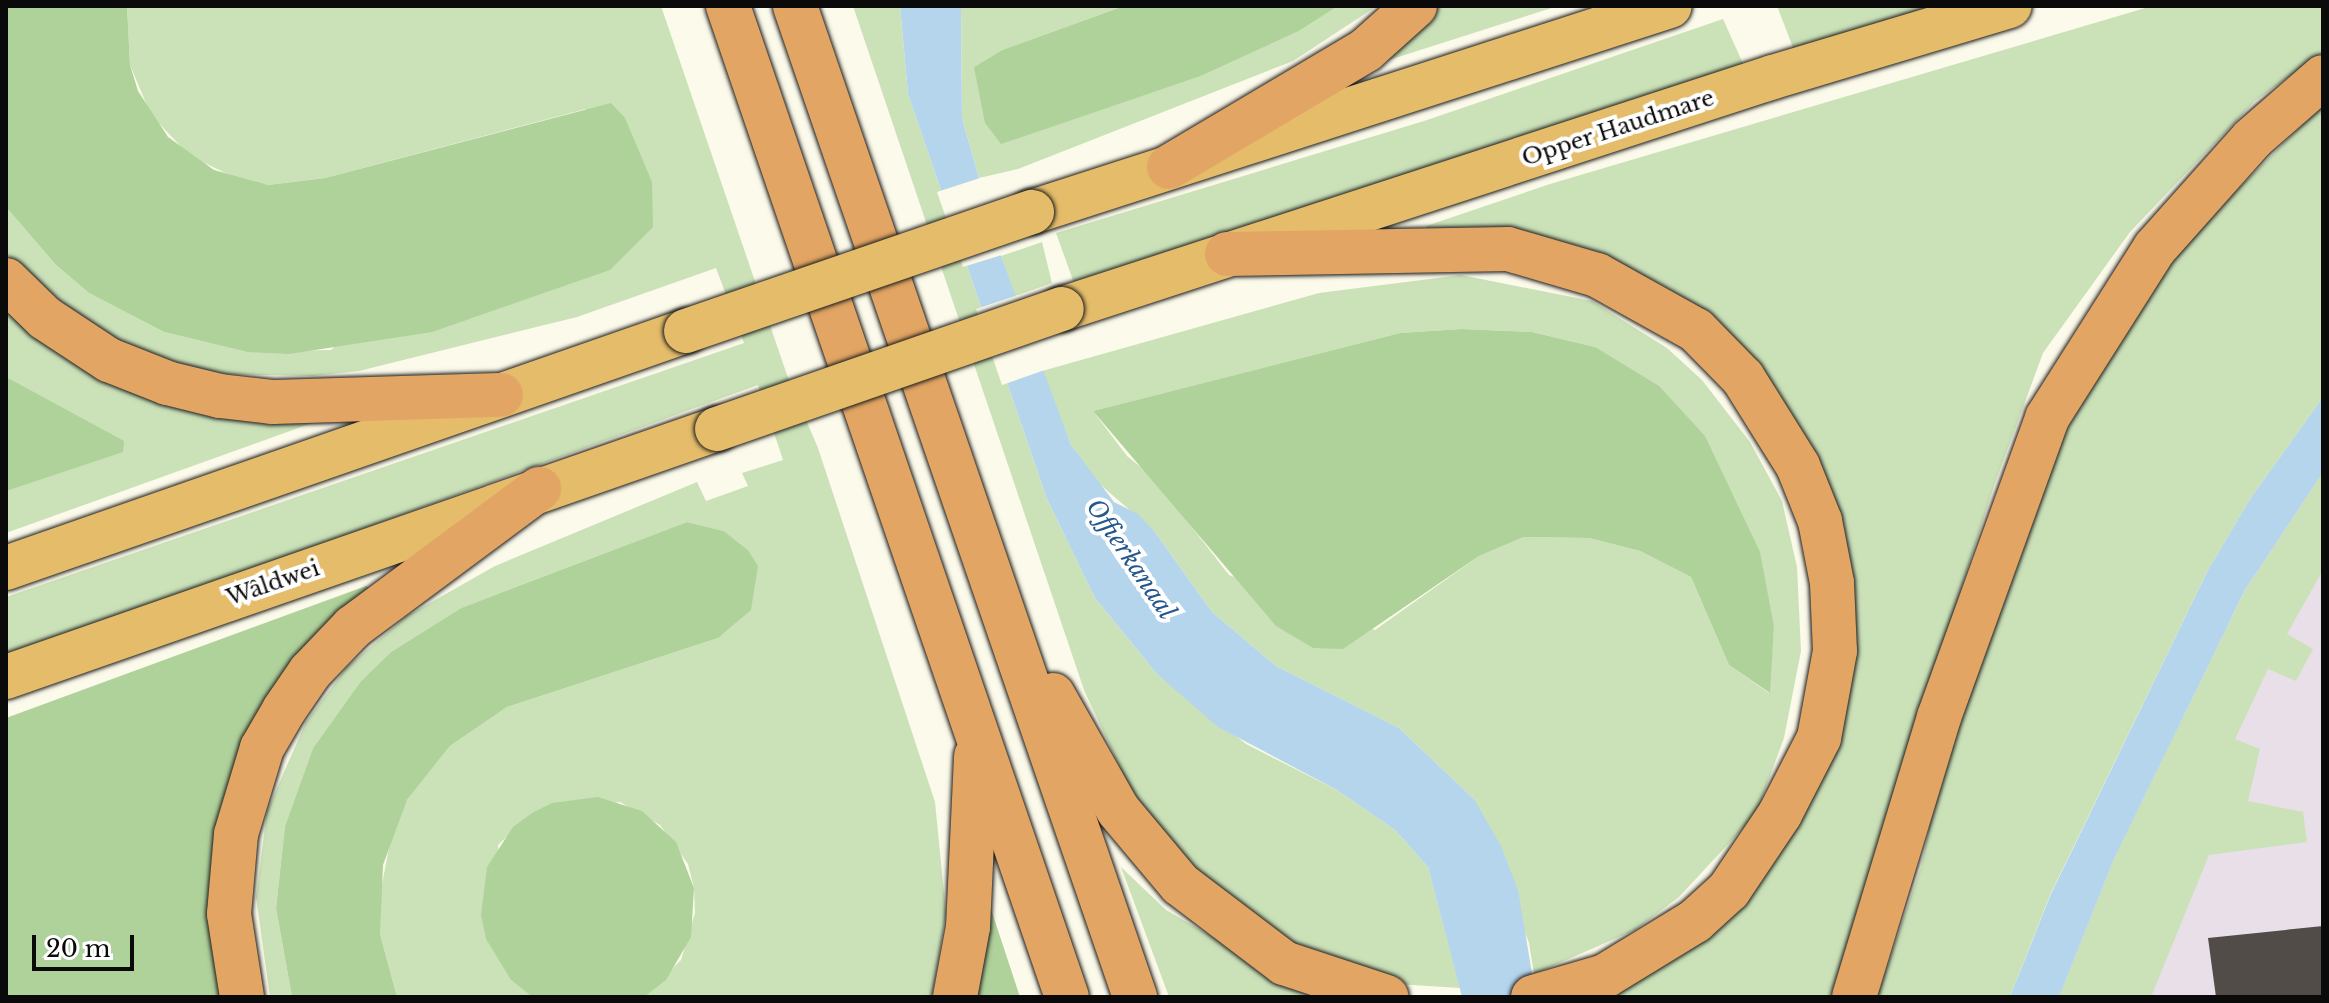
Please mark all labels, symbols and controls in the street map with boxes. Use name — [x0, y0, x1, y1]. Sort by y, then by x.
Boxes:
street label: Opper Haudmare — [1518, 84, 1718, 172]
water label: Offierkanaal — [1080, 493, 1182, 625]
street label: Wâldwei — [223, 555, 323, 611]
scale bar — [36, 919, 138, 969]
text: 20 m — [46, 934, 111, 963]

